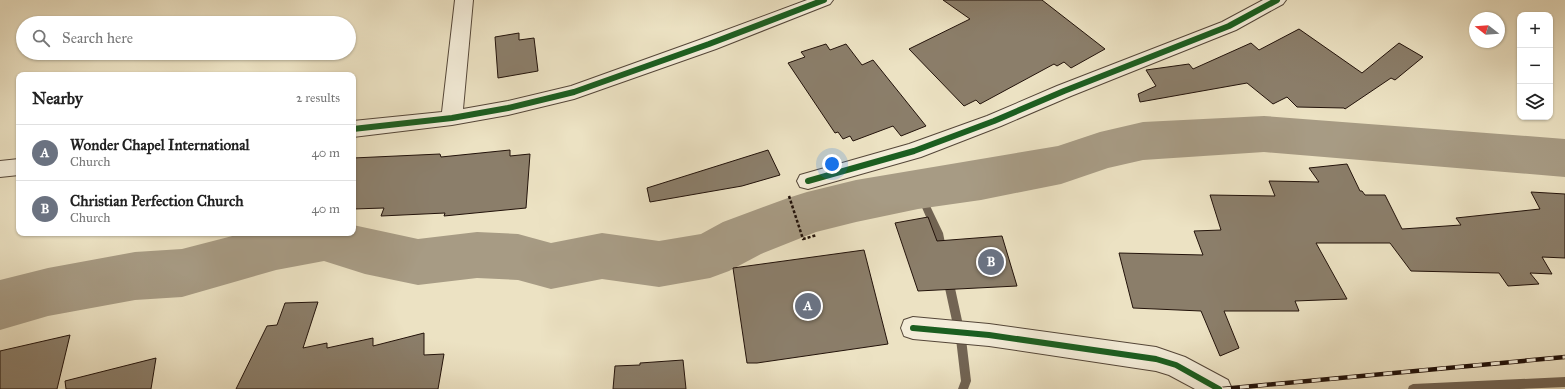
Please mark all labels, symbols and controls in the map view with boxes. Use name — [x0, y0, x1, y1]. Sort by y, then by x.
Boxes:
north arrow — [1469, 12, 1505, 48]
map controls — [1517, 12, 1553, 120]
button: + — [1517, 12, 1553, 48]
search box — [16, 16, 356, 60]
icon: search — [30, 27, 52, 49]
text: Search here — [62, 29, 133, 47]
button: − — [1517, 48, 1553, 84]
button: layers — [1517, 84, 1553, 120]
text: Nearby — [32, 88, 83, 109]
text: 2 results — [296, 90, 340, 106]
text: Wonder Chapel International — [70, 136, 250, 154]
text: A — [41, 145, 49, 161]
text: 40 m — [311, 145, 340, 161]
text: Church — [70, 154, 110, 170]
your location — [822, 154, 842, 174]
text: Christian Perfection Church — [70, 192, 244, 210]
text: B — [41, 201, 49, 217]
text: 40 m — [311, 201, 340, 217]
text: Church — [70, 210, 110, 226]
pin: B — [978, 247, 1004, 277]
pin: A — [795, 291, 821, 321]

